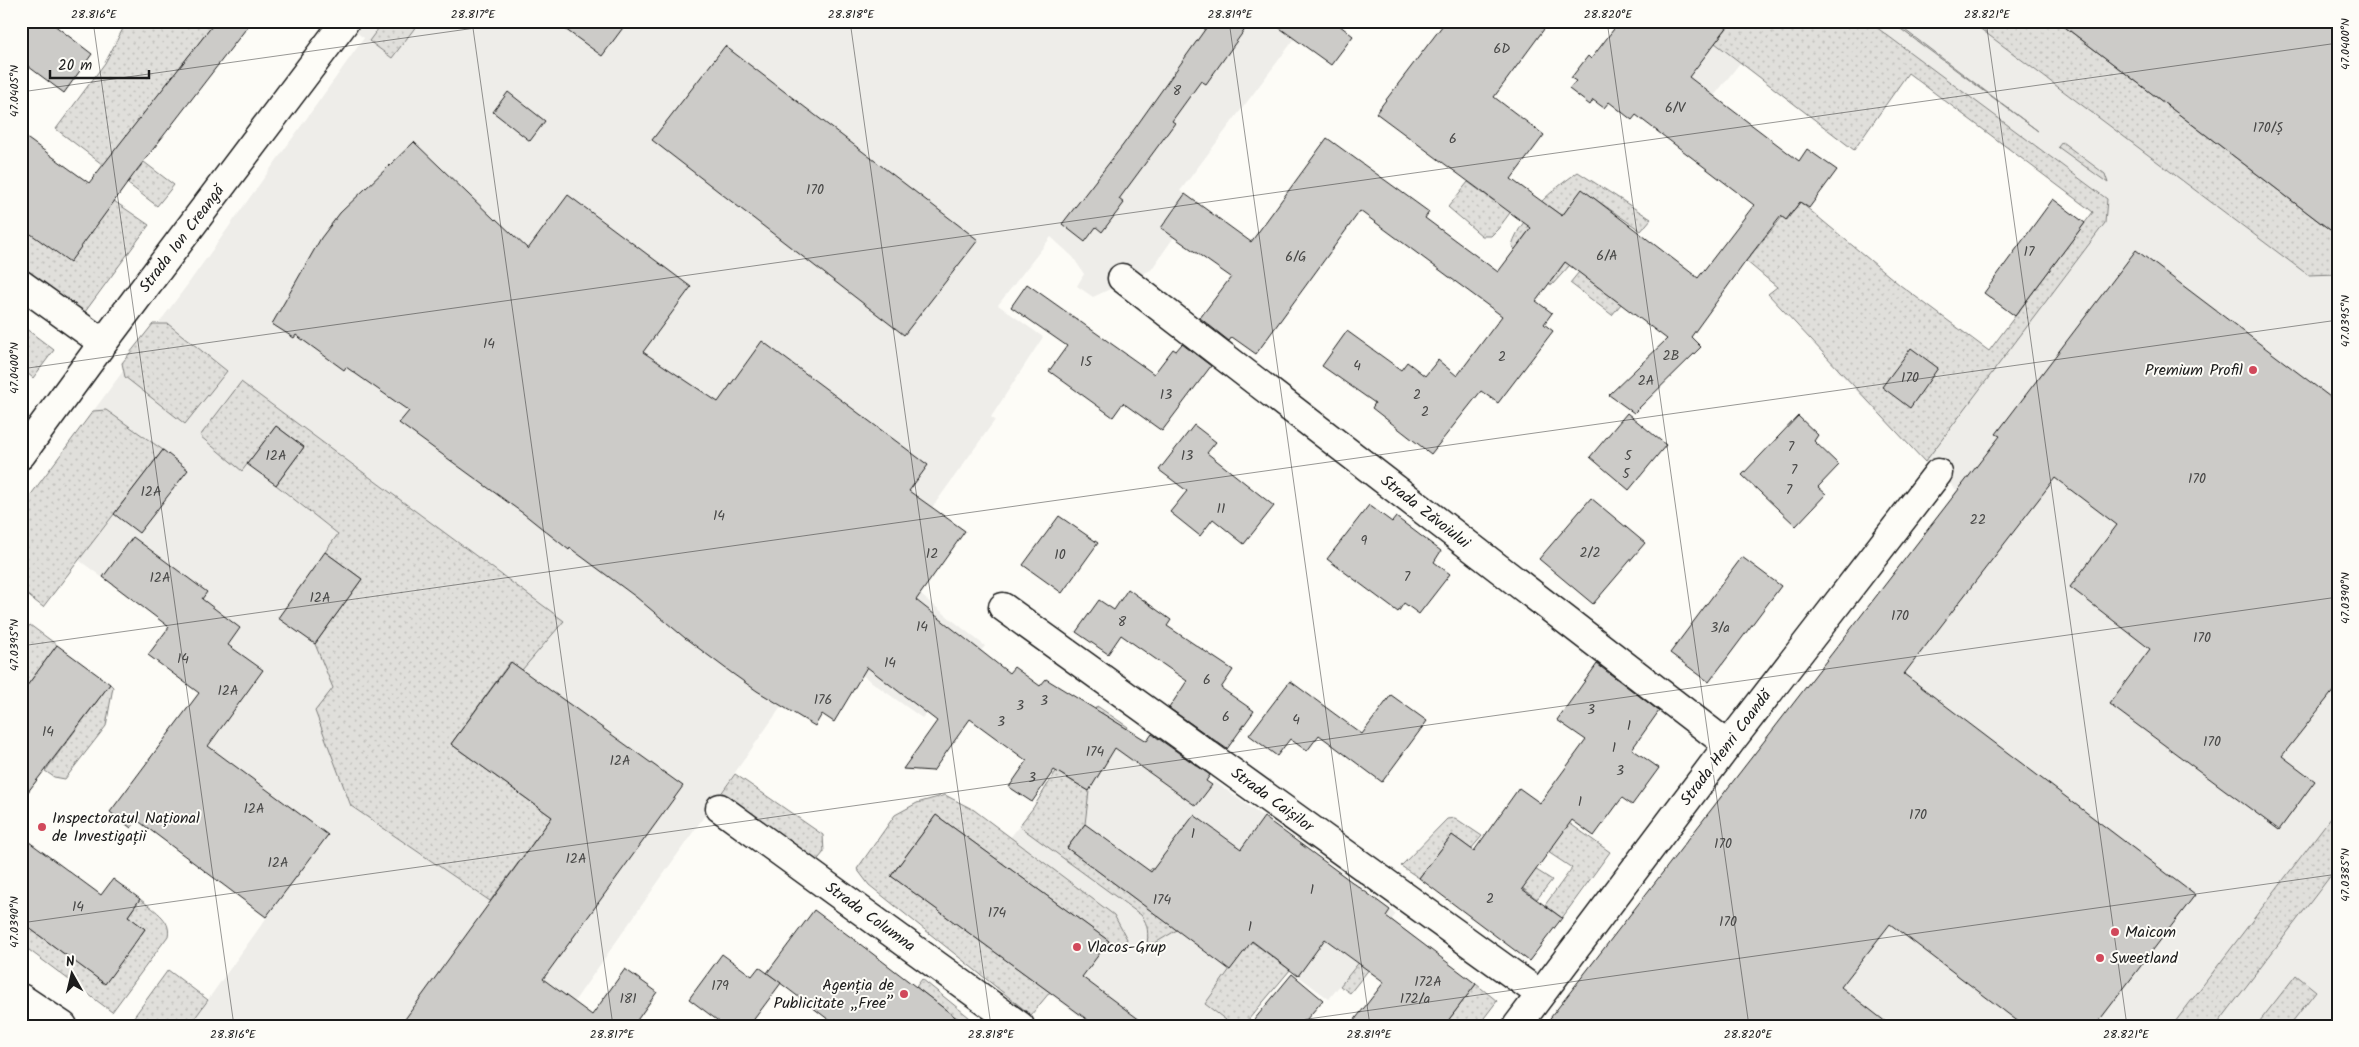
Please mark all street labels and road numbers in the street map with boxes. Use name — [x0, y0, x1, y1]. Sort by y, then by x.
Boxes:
street label: Strada Ion Creangă — [133, 178, 232, 298]
street label: Strada Zăvoiului — [1375, 469, 1476, 556]
street label: Strada Henri Coandă — [1674, 684, 1779, 811]
street label: Strada Caișilor — [1225, 761, 1320, 840]
street label: Strada Columna — [820, 876, 920, 958]

